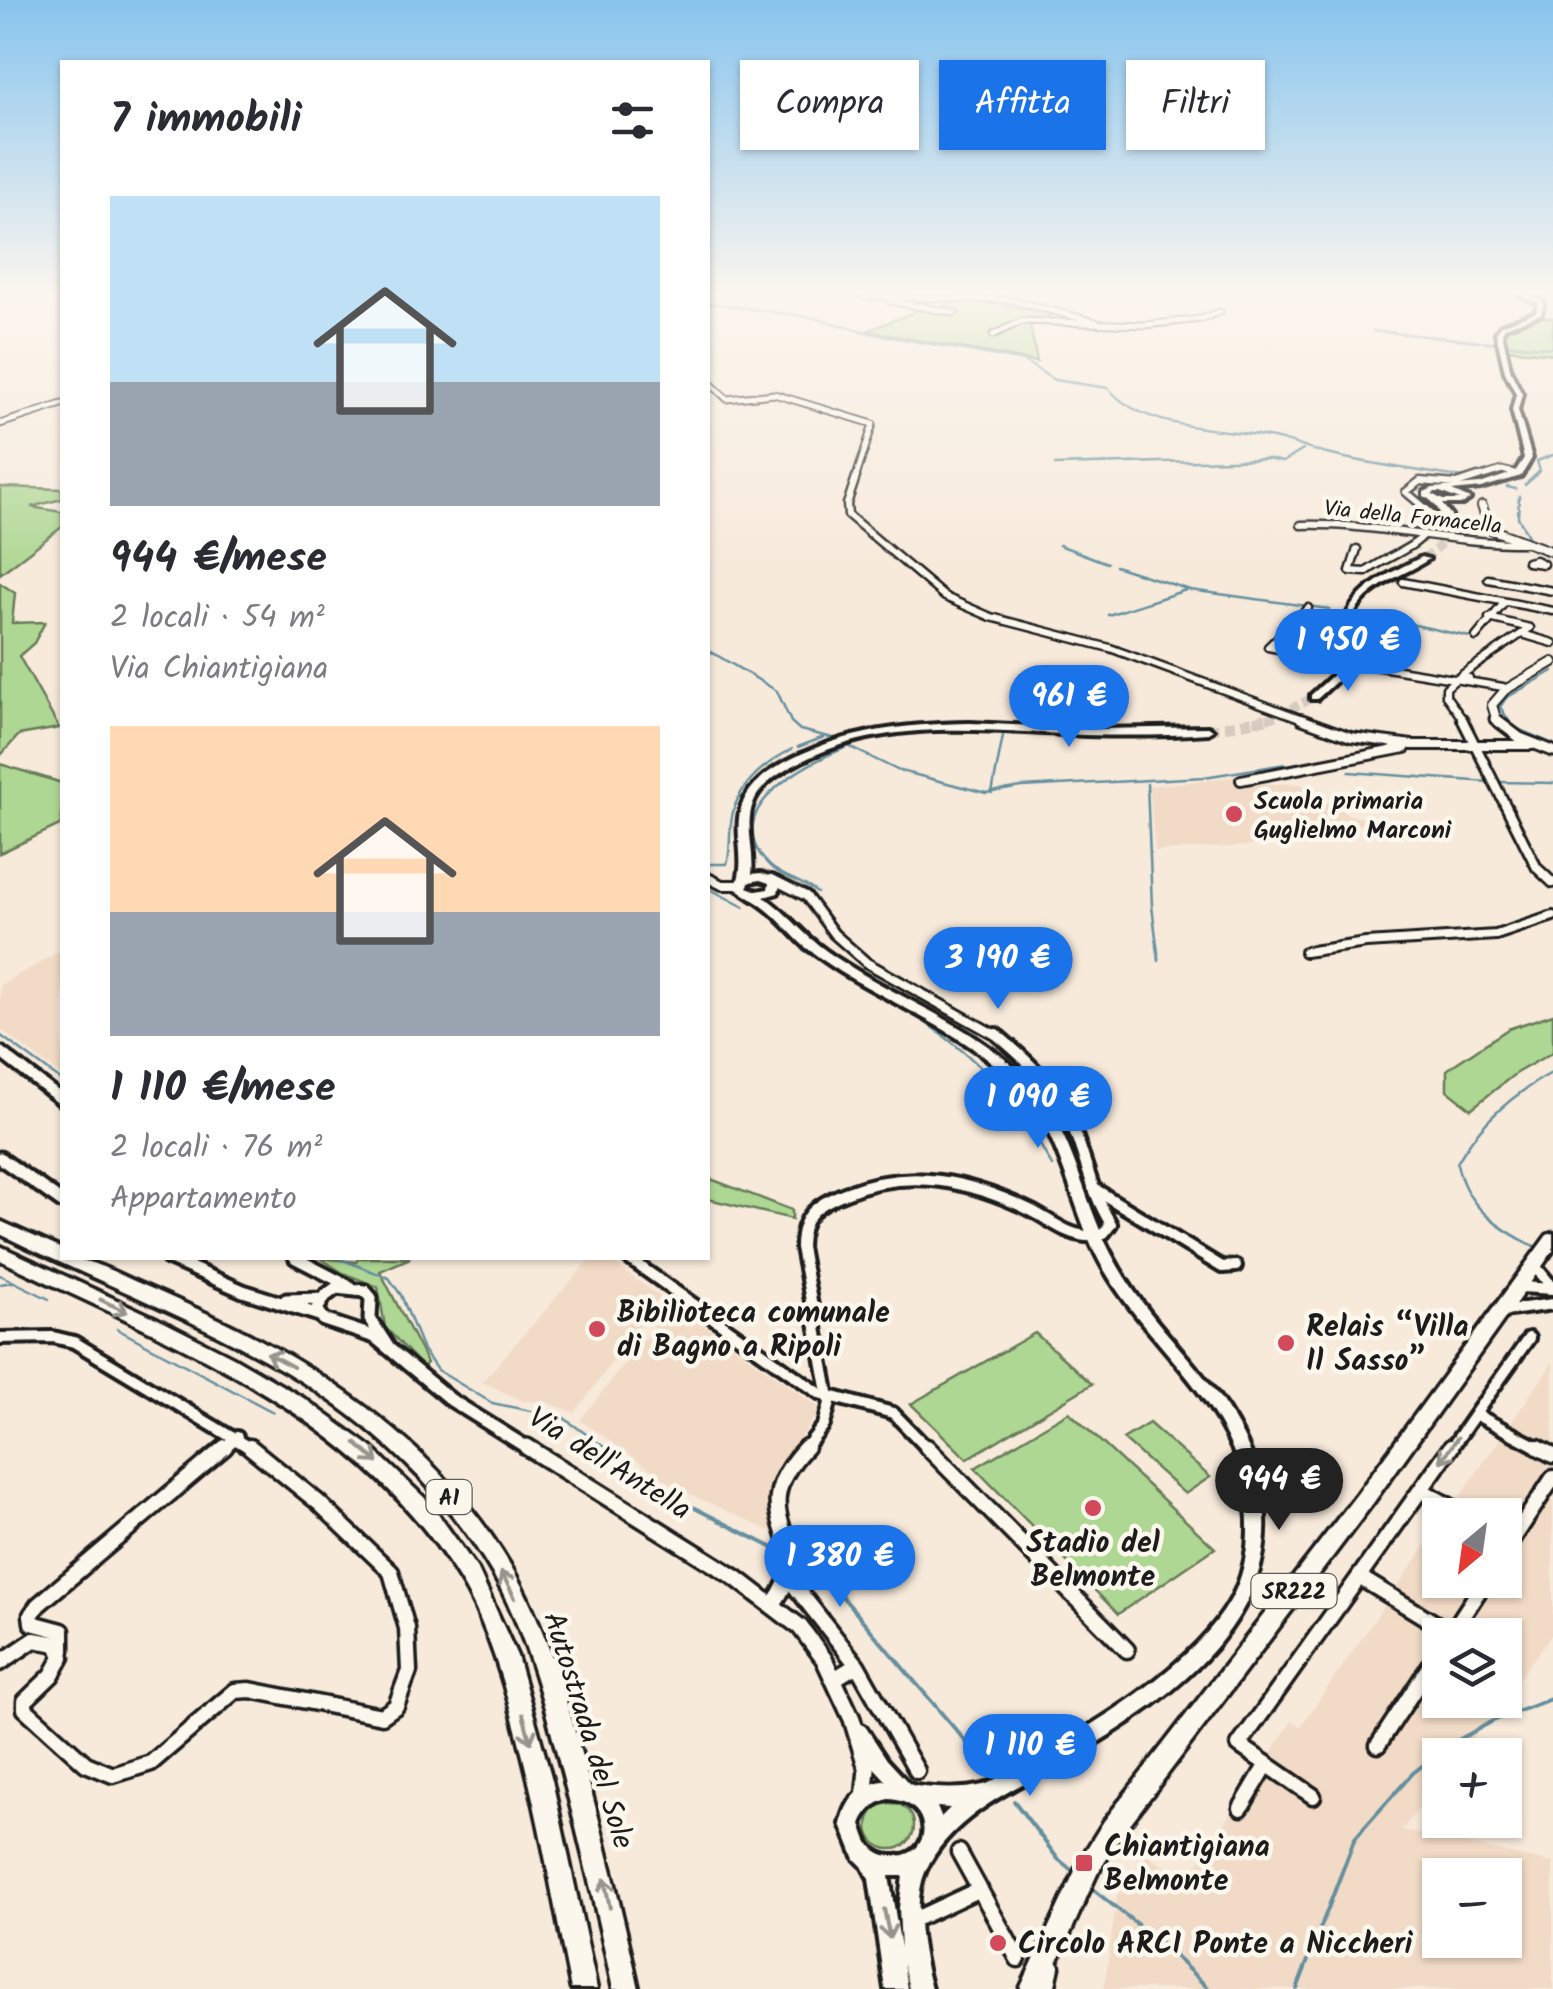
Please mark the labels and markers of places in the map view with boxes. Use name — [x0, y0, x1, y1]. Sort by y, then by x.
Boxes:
pin: 1 950 € — [1256, 609, 1440, 694]
pin: 961 € — [999, 665, 1139, 750]
place label: Scuola primaria Guglielmo Marconi — [1254, 782, 1452, 851]
marker: Scuola primaria Guglielmo Marconi — [1223, 803, 1245, 825]
pin: 3 190 € — [906, 927, 1090, 1012]
pin: 1 090 € — [946, 1066, 1130, 1151]
place label: Bibilioteca comunale di Bagno a Ripoli — [617, 1290, 890, 1372]
place label: Relais “Villa Il Sasso” — [1306, 1304, 1469, 1386]
marker: Bibilioteca comunale di Bagno a Ripoli — [586, 1318, 608, 1340]
marker: Relais “Villa Il Sasso” — [1275, 1332, 1297, 1354]
pin: 944 € — [1209, 1448, 1349, 1533]
marker: Stadio del Belmonte — [1082, 1497, 1104, 1519]
place label: Stadio del Belmonte — [1026, 1520, 1160, 1602]
pin: 1 380 € — [748, 1525, 932, 1610]
pin: 1 110 € — [938, 1714, 1122, 1799]
place label: Chiantigiana Belmonte — [1104, 1824, 1270, 1906]
marker: Chiantigiana Belmonte — [1073, 1852, 1095, 1874]
place label: Circolo ARCI Ponte a Niccheri — [1018, 1921, 1414, 1969]
marker: Circolo ARCI Ponte a Niccheri — [987, 1932, 1009, 1954]

